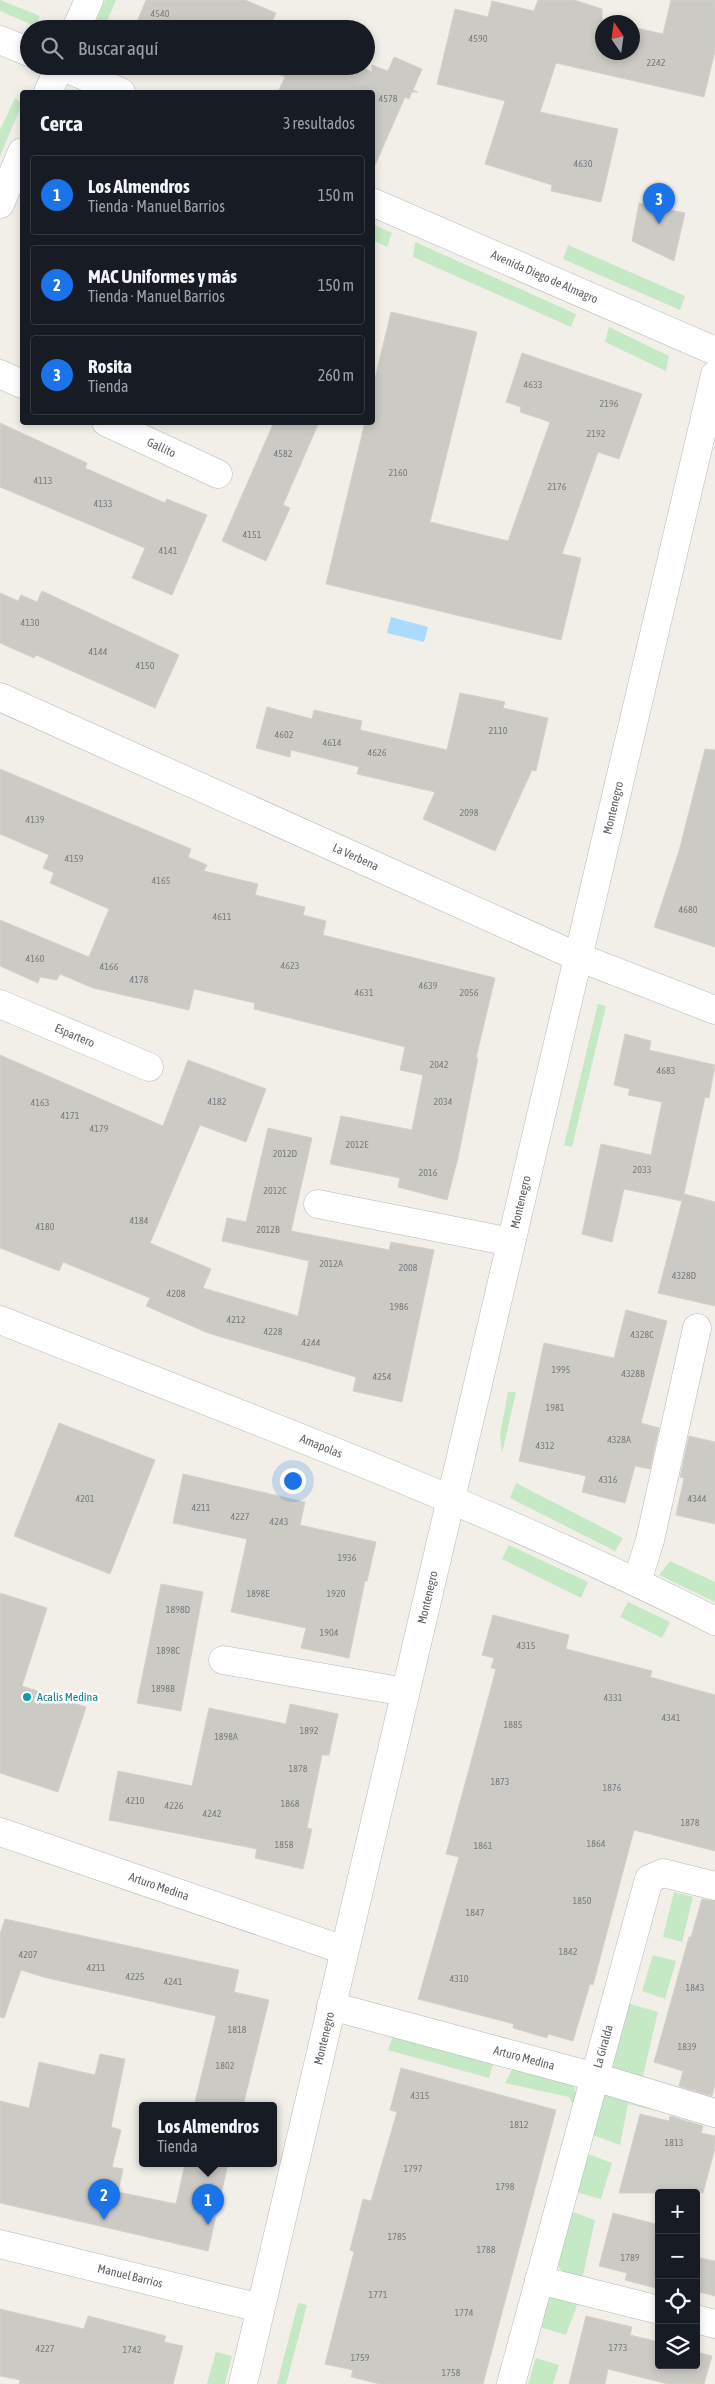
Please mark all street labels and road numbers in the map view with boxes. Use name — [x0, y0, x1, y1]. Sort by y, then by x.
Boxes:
street label: Avenida Diego de Almagro — [489, 248, 600, 306]
street label: Gallito — [145, 435, 178, 461]
street label: Montenegro — [600, 780, 626, 836]
street label: La Verbena — [330, 841, 381, 873]
street label: Espartero — [53, 1021, 97, 1050]
street label: Montenegro — [508, 1174, 534, 1230]
street label: Amapolas — [298, 1431, 344, 1461]
street label: Montenegro — [415, 1569, 441, 1625]
street label: Arturo Medina — [127, 1870, 191, 1903]
street label: Montenegro — [311, 2010, 337, 2066]
street label: La Giralda — [591, 2023, 616, 2070]
street label: Arturo Medina — [492, 2043, 556, 2073]
street label: Manuel Barrios — [96, 2261, 164, 2291]

